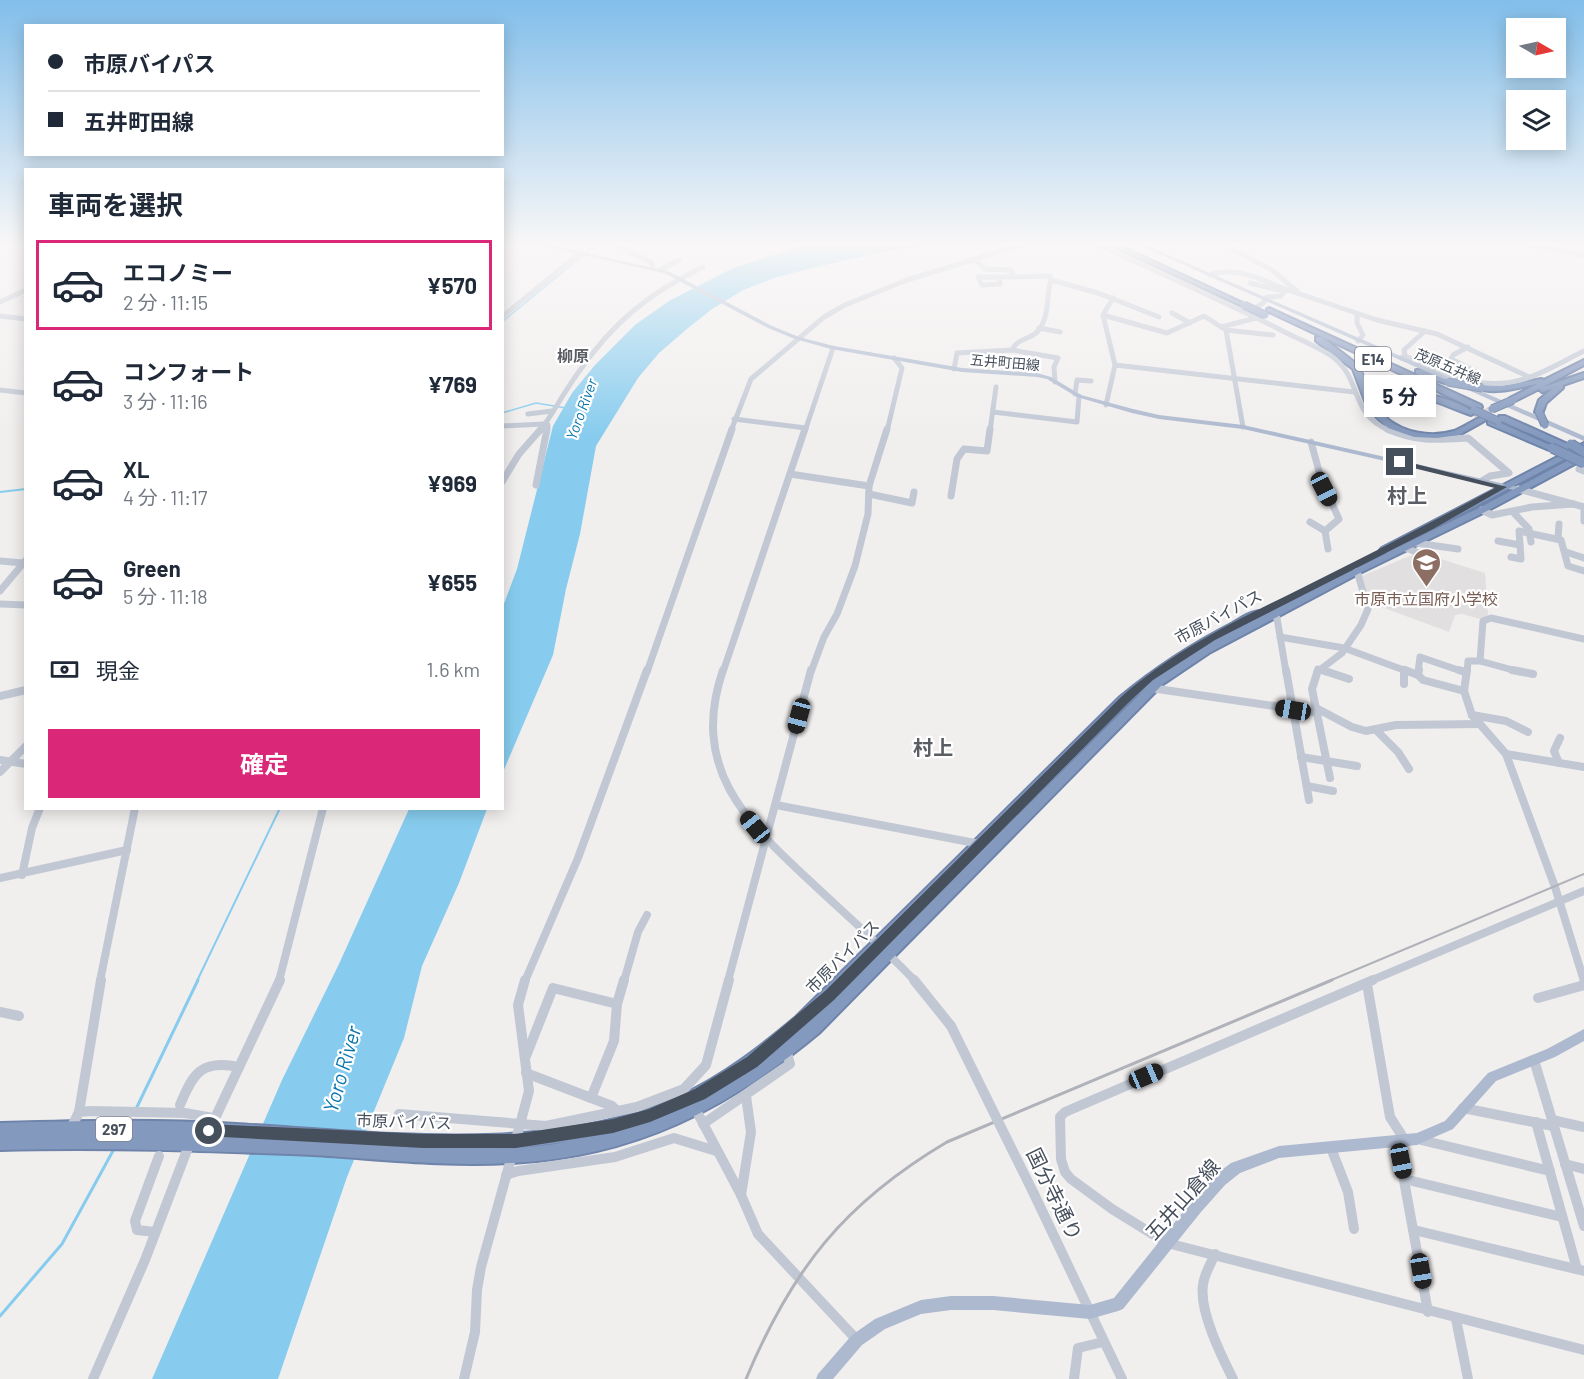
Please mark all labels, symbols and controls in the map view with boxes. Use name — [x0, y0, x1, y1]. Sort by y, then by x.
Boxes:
north arrow — [1506, 18, 1566, 78]
map controls — [1506, 18, 1566, 150]
text: 市原バイパス — [84, 50, 216, 76]
button: layers — [1506, 90, 1566, 150]
text: 五井町田線 — [84, 108, 194, 134]
text: 車両を選択 — [48, 188, 183, 220]
icon: car — [51, 258, 105, 312]
text: エコノミー — [123, 259, 233, 285]
text: ¥570 — [427, 272, 477, 298]
text: 2 分 · 11:15 — [123, 290, 208, 314]
street label: 茂原五井線 — [1412, 345, 1484, 387]
district label: 柳原 — [557, 346, 589, 365]
road number: E14 — [1355, 347, 1391, 371]
street label: 五井町田線 — [969, 350, 1041, 374]
icon: car — [51, 357, 105, 411]
text: コンフォート — [123, 358, 254, 384]
text: ¥769 — [427, 371, 477, 397]
water label: Yoro River — [562, 375, 601, 442]
callout: 5 分 — [1364, 375, 1436, 417]
text: 5 分 — [1383, 384, 1417, 408]
text: 3 分 · 11:16 — [123, 389, 208, 413]
route end — [1386, 448, 1413, 475]
icon: car — [51, 456, 105, 510]
text: XL — [123, 456, 149, 482]
car — [1308, 469, 1340, 509]
text: ¥969 — [427, 470, 477, 496]
district label: 村上 — [1387, 483, 1427, 507]
text: 4 分 · 11:17 — [123, 485, 208, 509]
school or university icon: 市原市立国府小学校 — [1410, 546, 1442, 588]
icon: car — [51, 555, 105, 609]
text: Green — [123, 555, 181, 581]
text: ¥655 — [426, 569, 477, 595]
text: 5 分 · 11:18 — [123, 584, 208, 608]
street label: 市原バイパス — [1171, 585, 1265, 647]
place label: 市原市立国府小学校 — [1354, 589, 1498, 608]
icon: cash — [48, 653, 81, 686]
text: 現金 — [96, 657, 140, 683]
text: 1.6 km — [427, 657, 480, 681]
car — [786, 696, 812, 736]
car — [1274, 698, 1312, 722]
button: 確定 — [48, 729, 480, 798]
district label: 村上 — [913, 735, 953, 759]
car — [737, 807, 773, 847]
street label: 市原バイパス — [801, 915, 883, 997]
water label: Yoro River — [317, 1022, 365, 1115]
car — [1126, 1061, 1166, 1091]
street label: 市原バイパス — [356, 1110, 452, 1132]
road number: 297 — [96, 1117, 132, 1141]
route start — [195, 1117, 222, 1144]
car — [1389, 1142, 1413, 1180]
street label: 国分寺通り — [1022, 1144, 1088, 1244]
street label: 五井山倉線 — [1140, 1154, 1224, 1244]
car — [1409, 1252, 1433, 1290]

